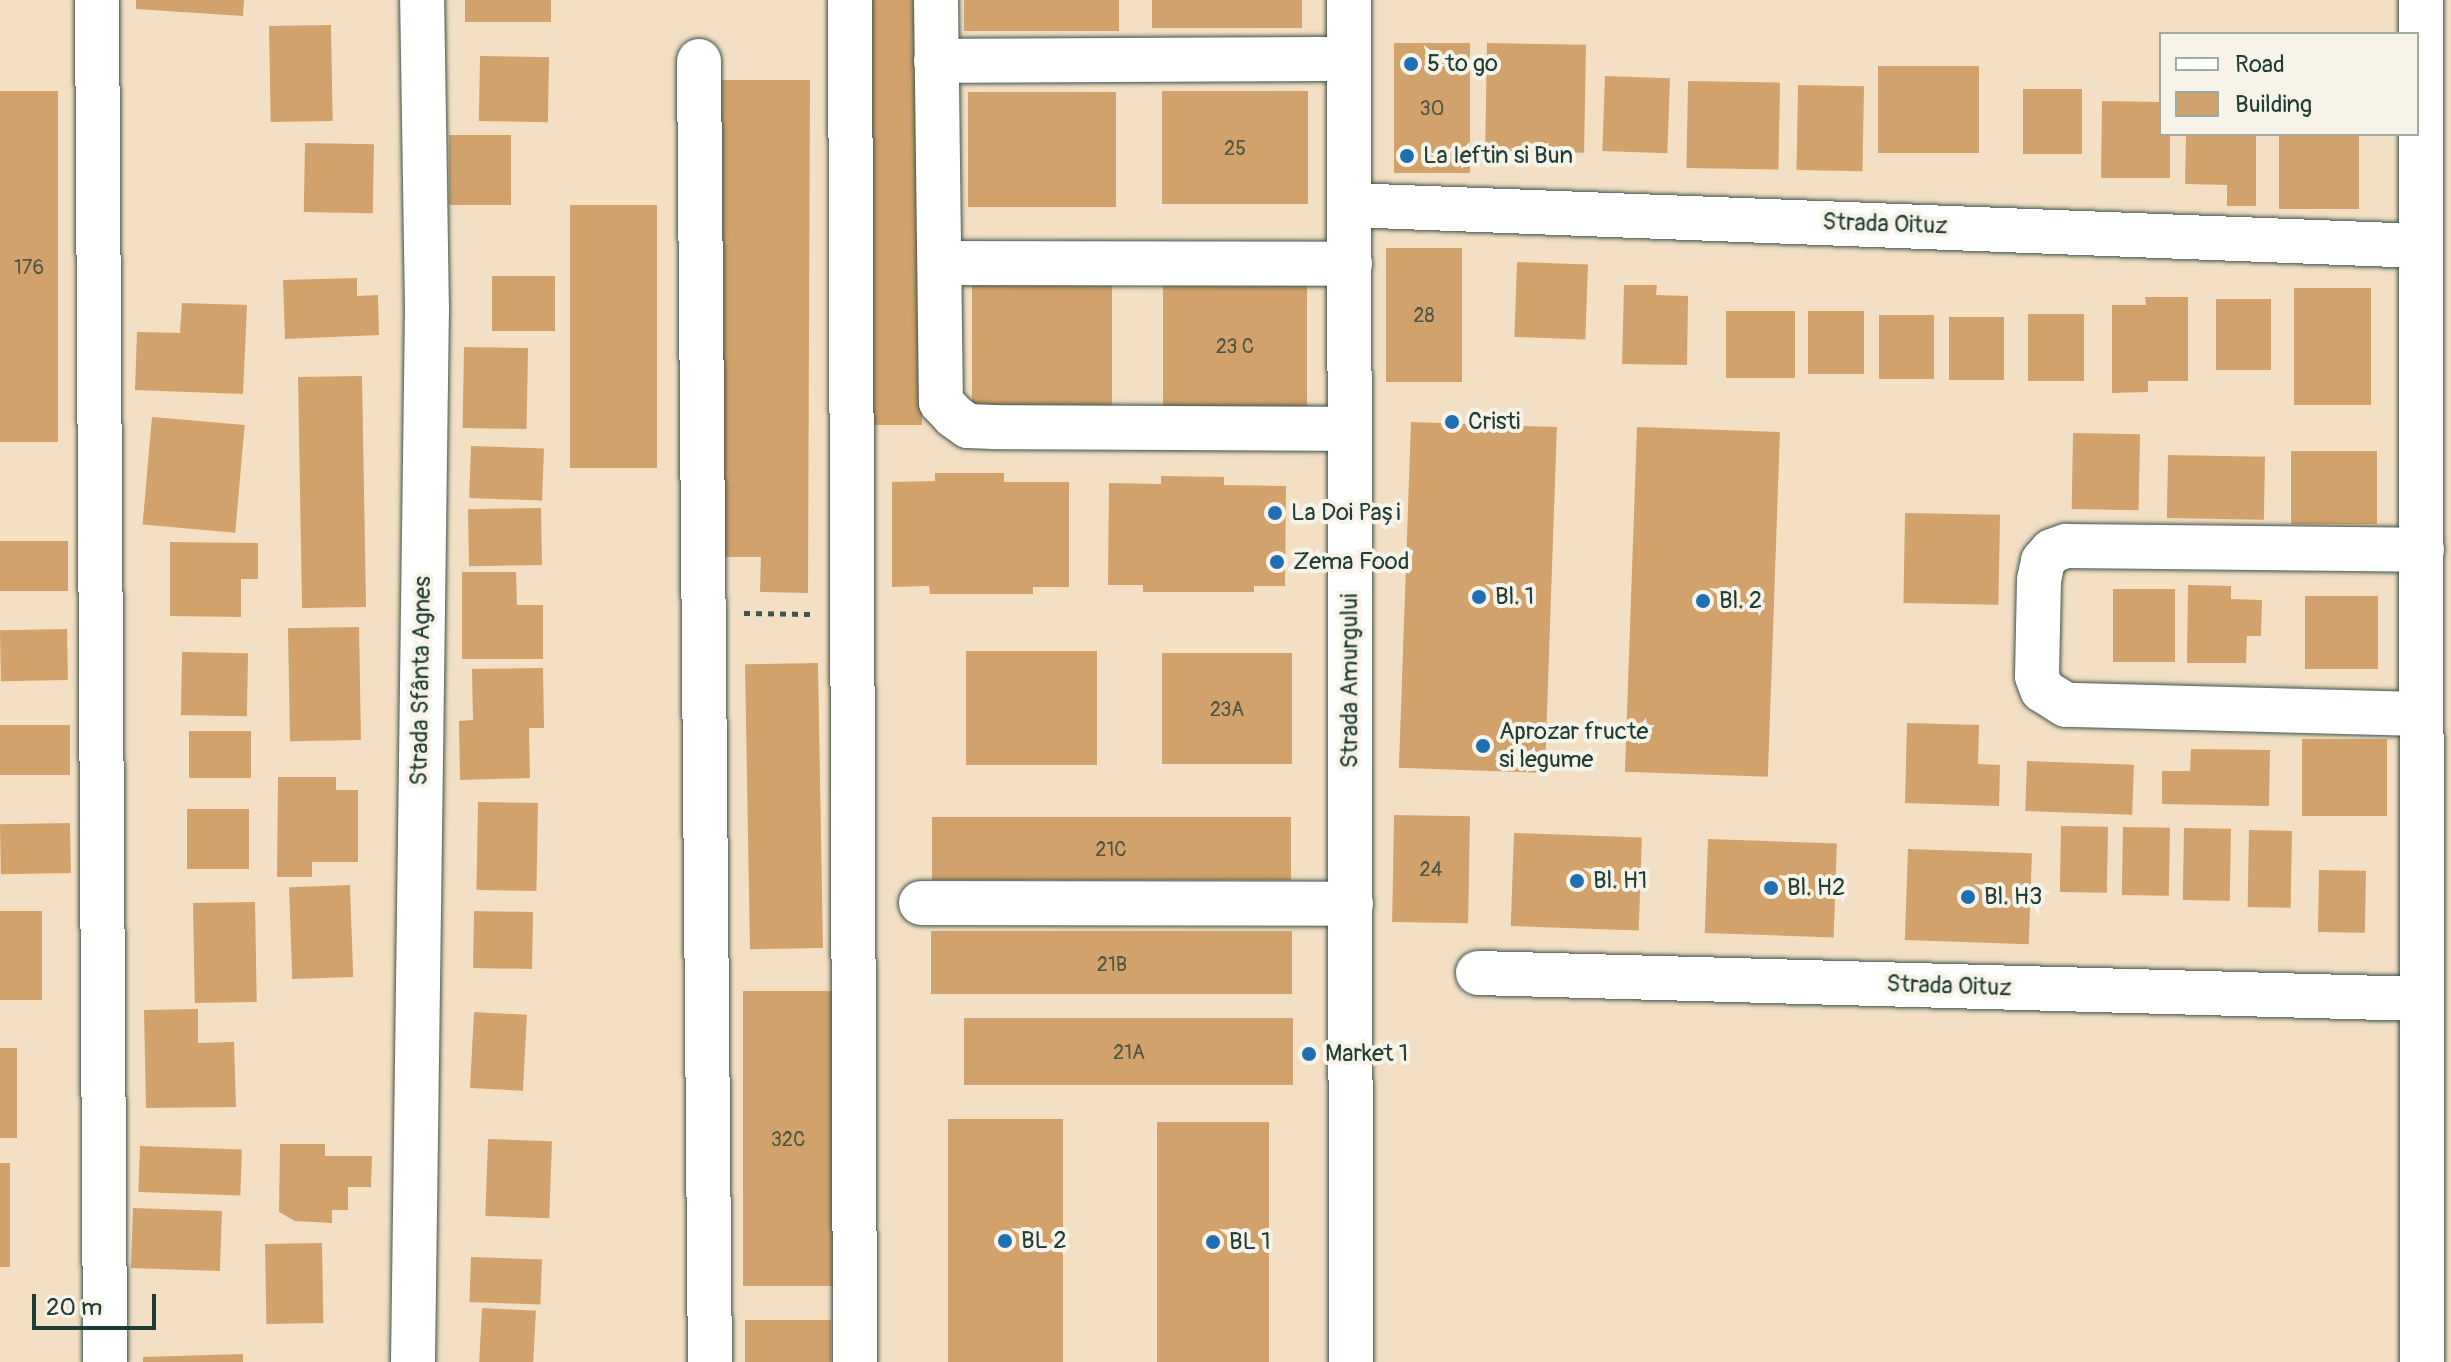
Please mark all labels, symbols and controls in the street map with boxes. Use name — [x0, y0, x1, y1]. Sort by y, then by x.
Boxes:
legend — [2159, 32, 2419, 136]
place label: 5 to go — [1427, 50, 1498, 78]
text: Road — [2235, 50, 2285, 79]
marker: 5 to go — [1402, 55, 1420, 73]
text: Building — [2235, 90, 2312, 119]
house number: 30 — [1420, 96, 1444, 120]
house number: 25 — [1224, 136, 1246, 160]
place label: La Ieftin si Bun — [1423, 142, 1573, 170]
marker: La Ieftin si Bun — [1398, 147, 1416, 165]
street label: Strada Oituz — [1822, 207, 1948, 241]
house number: 176 — [14, 255, 44, 279]
house number: 28 — [1413, 303, 1435, 327]
house number: 23 C — [1216, 334, 1254, 358]
place label: Cristi — [1468, 408, 1520, 436]
marker: Cristi — [1443, 413, 1461, 431]
place label: La Doi Pași — [1291, 499, 1400, 527]
marker: La Doi Pași — [1266, 504, 1284, 522]
place label: Zema Food — [1293, 548, 1409, 576]
marker: Zema Food — [1268, 553, 1286, 571]
street label: Strada Sfânta Agnes — [405, 576, 437, 786]
place label: Bl. 1 — [1495, 583, 1534, 611]
place label: Bl. 2 — [1719, 587, 1762, 615]
marker: Bl. 1 — [1470, 588, 1488, 606]
marker: Bl. 2 — [1694, 592, 1712, 610]
street label: Strada Amurgului — [1336, 594, 1364, 768]
house number: 23A — [1210, 697, 1244, 721]
place label: Aprozar fructe si legume — [1499, 718, 1648, 774]
marker: Aprozar fructe si legume — [1474, 737, 1492, 755]
house number: 21C — [1095, 837, 1127, 861]
house number: 24 — [1420, 857, 1442, 881]
place label: Bl. H1 — [1593, 867, 1647, 895]
marker: Bl. H1 — [1568, 872, 1586, 890]
place label: Bl. H2 — [1787, 874, 1845, 902]
marker: Bl. H2 — [1762, 879, 1780, 897]
place label: Bl. H3 — [1984, 883, 2042, 911]
marker: Bl. H3 — [1959, 888, 1977, 906]
house number: 21B — [1097, 952, 1127, 976]
street label: Strada Oituz — [1886, 969, 2012, 1003]
house number: 21A — [1113, 1040, 1145, 1064]
place label: Market 1 — [1325, 1040, 1408, 1068]
marker: Market 1 — [1300, 1045, 1318, 1063]
house number: 32C — [771, 1127, 805, 1151]
place label: BL 2 — [1021, 1227, 1067, 1255]
place label: BL 1 — [1229, 1228, 1271, 1256]
marker: BL 2 — [996, 1232, 1014, 1250]
marker: BL 1 — [1204, 1233, 1222, 1251]
scale bar — [36, 1278, 160, 1328]
text: 20 m — [46, 1293, 102, 1322]

